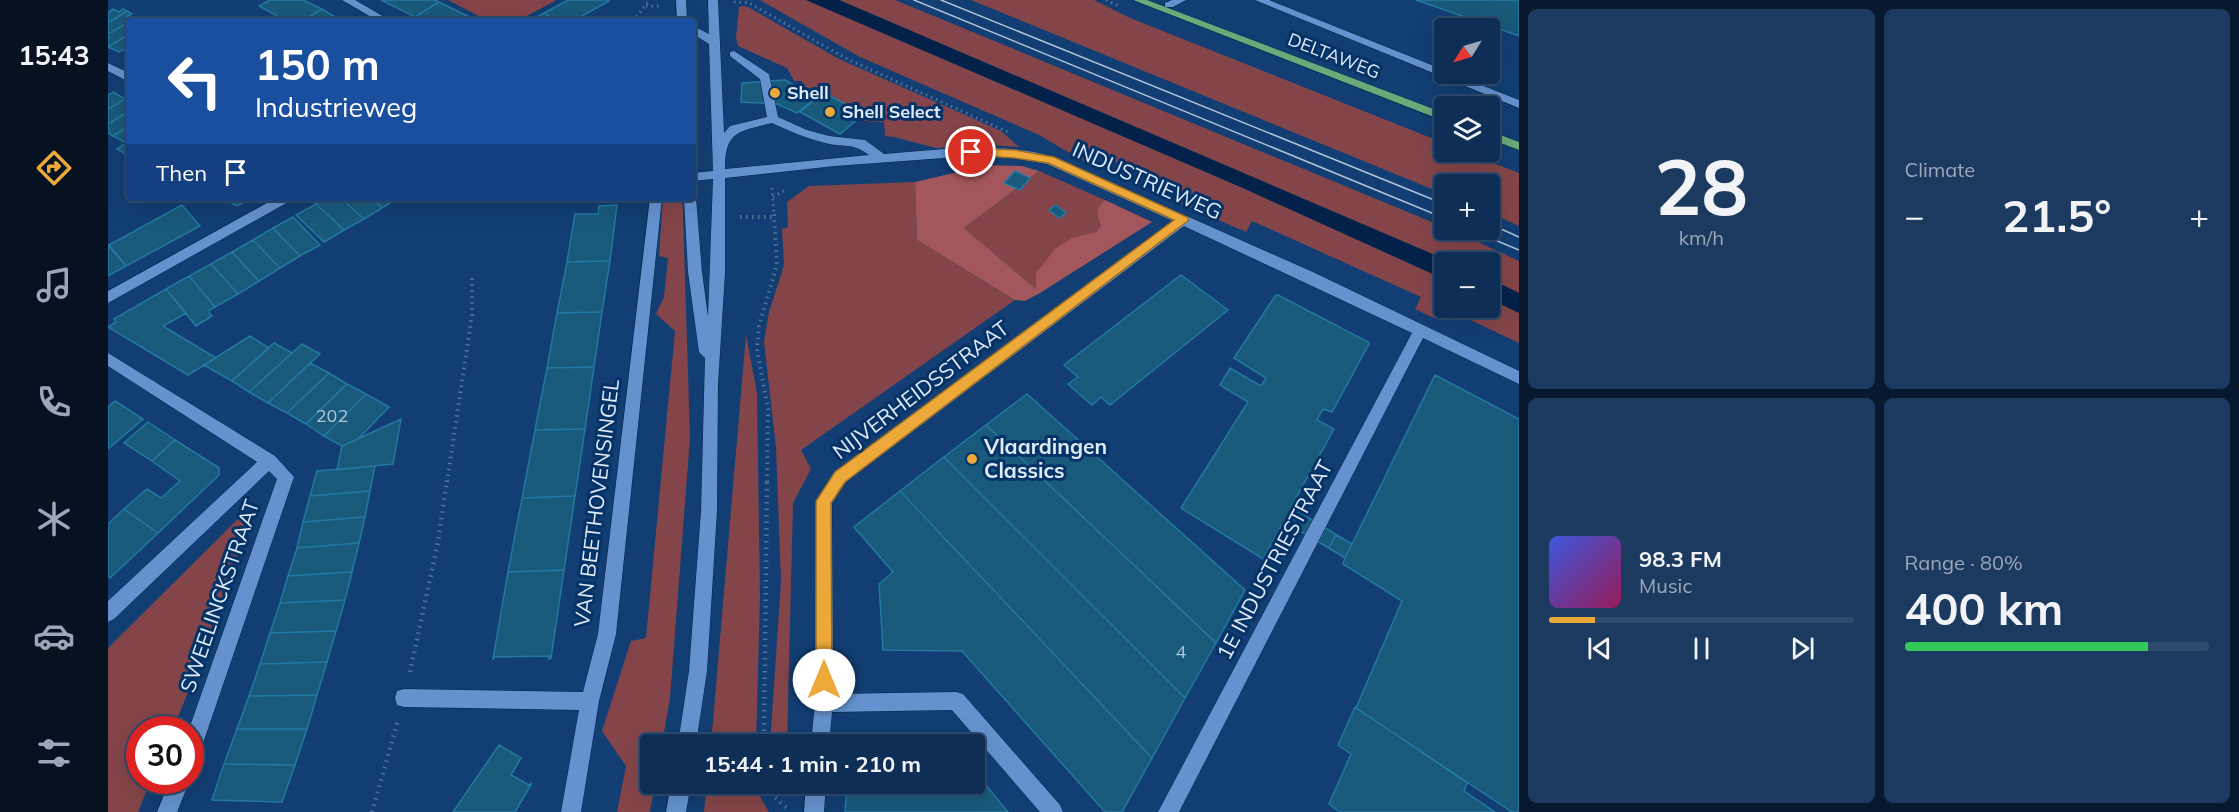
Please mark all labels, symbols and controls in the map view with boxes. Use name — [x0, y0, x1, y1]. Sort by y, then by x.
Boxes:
north arrow — [1434, 18, 1500, 84]
map controls — [1434, 18, 1500, 318]
street label: DELTAWEG — [1285, 27, 1384, 84]
text: 15:43 — [18, 38, 90, 72]
text: 150 m — [255, 38, 380, 91]
icon: left — [156, 42, 234, 120]
place label: Shell — [787, 81, 829, 104]
marker: Shell — [768, 86, 782, 100]
text: Industrieweg — [255, 90, 417, 124]
button: layers — [1434, 96, 1500, 162]
place label: Shell Select — [842, 100, 941, 123]
marker: Shell Select — [823, 105, 837, 119]
pin — [945, 126, 996, 177]
icon: arrive — [954, 135, 987, 168]
street label: INDUSTRIEWEG — [1069, 136, 1226, 225]
text: 28 — [1654, 137, 1748, 235]
icon: directions — [33, 147, 75, 189]
icon: arrive — [219, 156, 252, 189]
text: Climate — [1905, 157, 1975, 182]
text: Then — [156, 159, 207, 187]
button: + — [1434, 174, 1500, 240]
text: 21.5° — [2002, 187, 2111, 243]
text: − — [1905, 195, 1924, 236]
text: + — [2189, 195, 2209, 236]
text: km/h — [1679, 225, 1724, 250]
button: − — [1434, 252, 1500, 318]
icon: music — [33, 264, 75, 306]
street label: NIJVERHEIDSSTRAAT — [827, 314, 1014, 464]
street label: VAN BEETHOVENSINGEL — [568, 377, 624, 628]
icon: phone — [33, 381, 75, 423]
house number: 202 — [316, 404, 348, 427]
place label: Vlaardingen Classics — [983, 433, 1107, 483]
marker: Vlaardingen Classics — [965, 452, 979, 466]
street label: 1E INDUSTRIESTRAAT — [1211, 455, 1338, 664]
street label: SWEELINCKSTRAAT — [174, 496, 264, 696]
icon: climate — [33, 498, 75, 540]
text: 98.3 FM — [1639, 545, 1722, 573]
text: Range · 80% — [1905, 550, 2023, 575]
text: Music — [1639, 573, 1692, 598]
text: 400 km — [1905, 580, 2063, 636]
icon: car — [33, 615, 75, 657]
icon: previous — [1583, 632, 1616, 665]
icon: pause — [1685, 632, 1718, 665]
icon: next — [1786, 632, 1819, 665]
house number: 4 — [1176, 640, 1187, 663]
position arrow — [792, 648, 856, 712]
speed limit sign: 30 — [126, 716, 204, 794]
icon: filters — [33, 732, 75, 774]
text: 15:44 · 1 min · 210 m — [704, 750, 921, 778]

